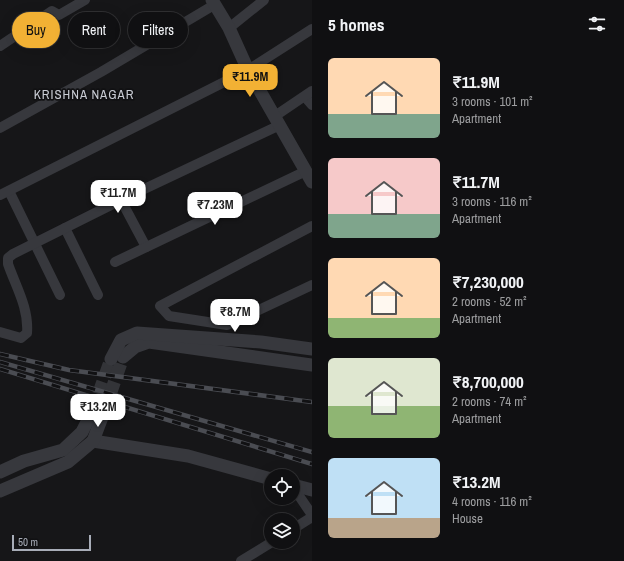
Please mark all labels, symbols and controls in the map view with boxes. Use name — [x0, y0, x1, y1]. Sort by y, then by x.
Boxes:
chip: Buy — [12, 12, 60, 48]
chip: Rent — [68, 12, 120, 48]
chip: Filters — [128, 12, 188, 48]
text: 5 homes — [328, 13, 385, 36]
icon: filters — [586, 13, 608, 35]
pin: ₹11.9M — [217, 64, 283, 98]
text: ₹11.9M — [232, 68, 268, 85]
text: ₹11.9M — [452, 70, 500, 93]
icon: home — [360, 74, 408, 122]
district label: KRISHNA NAGAR — [34, 86, 134, 103]
text: 3 rooms · 101 m² — [452, 93, 533, 110]
text: Apartment — [452, 110, 501, 127]
text: ₹11.7M — [452, 170, 500, 193]
icon: home — [360, 174, 408, 222]
pin: ₹11.7M — [85, 180, 151, 214]
text: ₹11.7M — [100, 184, 136, 201]
pin: ₹7.23M — [182, 192, 248, 226]
text: 3 rooms · 116 m² — [452, 193, 532, 210]
text: ₹7.23M — [196, 196, 234, 213]
text: Apartment — [452, 210, 501, 227]
text: ₹7,230,000 — [452, 270, 524, 293]
icon: home — [360, 274, 408, 322]
text: 2 rooms · 52 m² — [452, 293, 527, 310]
pin: ₹8.7M — [207, 299, 263, 333]
text: ₹8.7M — [219, 303, 251, 320]
text: Apartment — [452, 310, 501, 327]
text: ₹8,700,000 — [452, 370, 524, 393]
icon: home — [360, 374, 408, 422]
text: 2 rooms · 74 m² — [452, 393, 527, 410]
pin: ₹13.2M — [65, 394, 131, 428]
text: ₹13.2M — [79, 398, 117, 415]
text: Apartment — [452, 410, 501, 427]
map controls — [264, 469, 300, 549]
button: locate — [264, 469, 300, 505]
text: ₹13.2M — [452, 470, 501, 493]
icon: home — [360, 474, 408, 522]
text: 4 rooms · 116 m² — [452, 493, 532, 510]
text: House — [452, 510, 483, 527]
button: layers — [264, 513, 300, 549]
scale bar — [12, 533, 91, 552]
text: 50 m — [18, 535, 38, 549]

